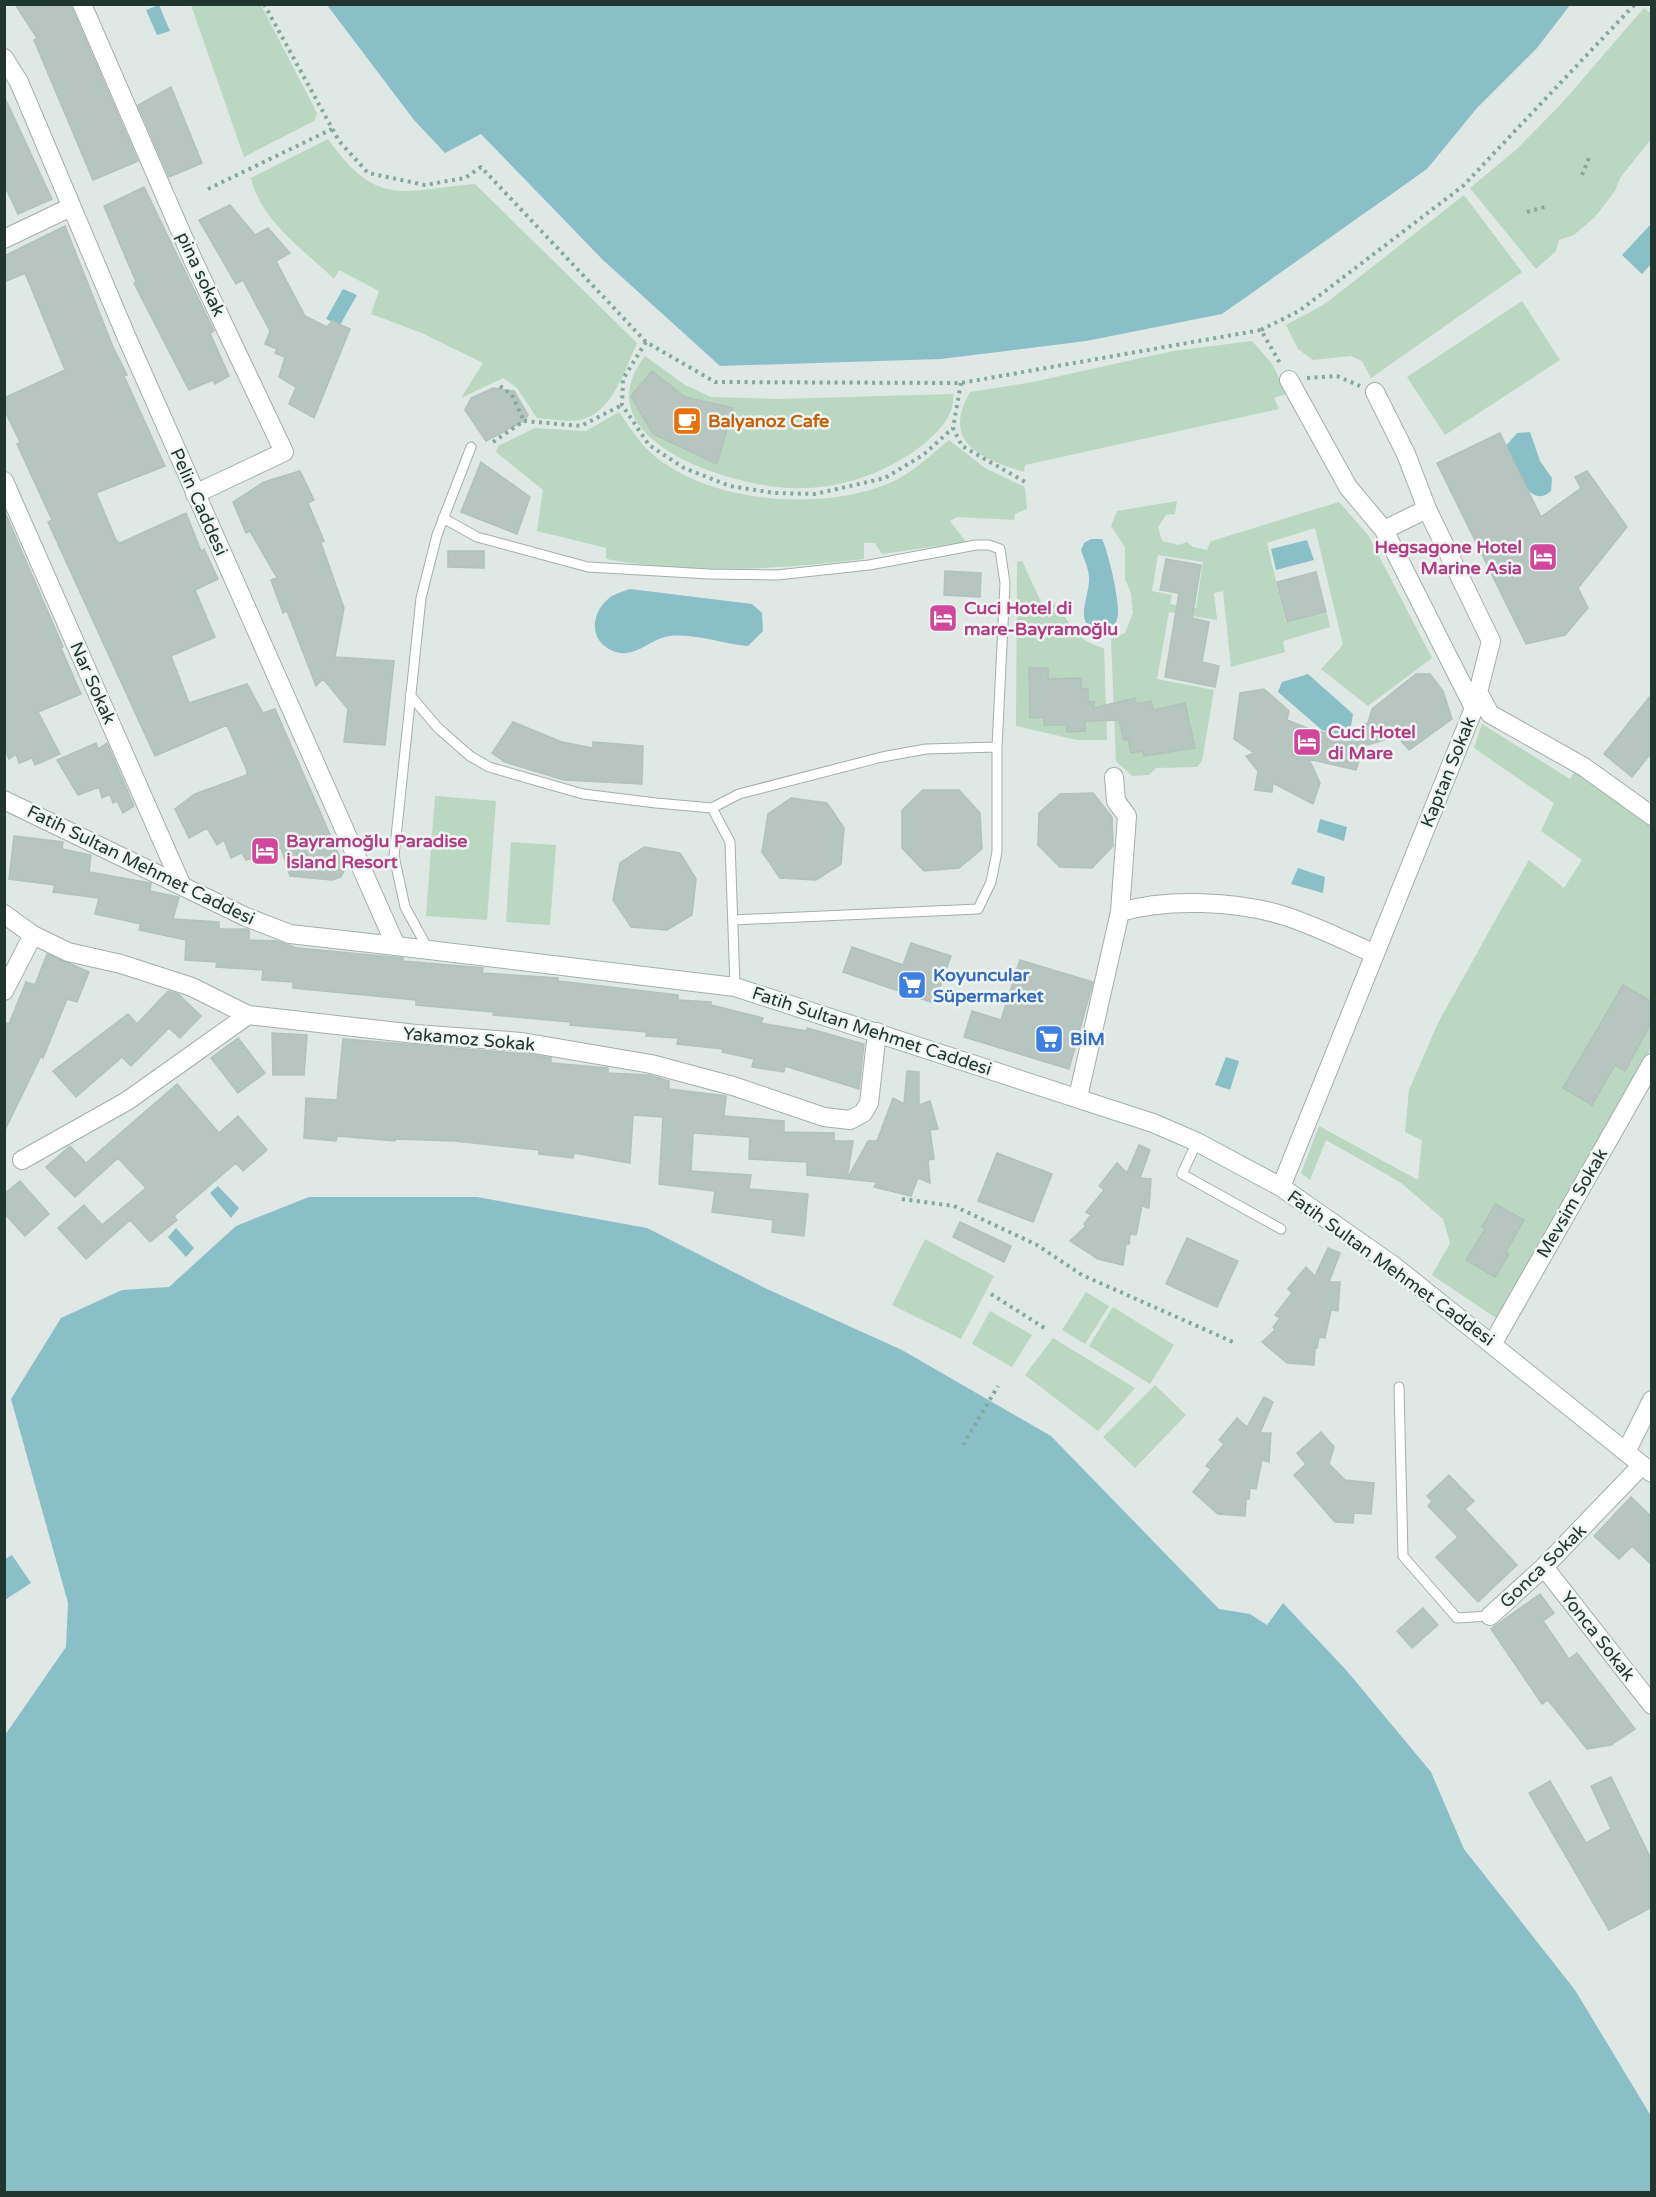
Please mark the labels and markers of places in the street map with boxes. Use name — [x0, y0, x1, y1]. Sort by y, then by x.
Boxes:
cafe icon: Balyanoz Cafe — [671, 405, 703, 437]
place label: Balyanoz Cafe — [708, 410, 829, 432]
place label: Hegsagone Hotel Marine Asia — [1375, 536, 1522, 579]
hotel icon: Hegsagone Hotel Marine Asia — [1527, 541, 1559, 573]
place label: Cuci Hotel di mare-Bayramoğlu — [964, 597, 1118, 640]
hotel icon: Cuci Hotel di mare-Bayramoğlu — [927, 602, 959, 634]
place label: Cuci Hotel di Mare — [1328, 721, 1416, 764]
hotel icon: Cuci Hotel di Mare — [1291, 726, 1323, 758]
place label: Bayramoğlu Paradise İsland Resort — [286, 830, 467, 873]
hotel icon: Bayramoğlu Paradise İsland Resort — [249, 835, 281, 867]
place label: Koyuncular Süpermarket — [933, 964, 1044, 1007]
supermarket icon: Koyuncular Süpermarket — [896, 969, 928, 1001]
supermarket icon: BİM — [1033, 1023, 1065, 1055]
place label: BİM — [1070, 1028, 1105, 1050]

